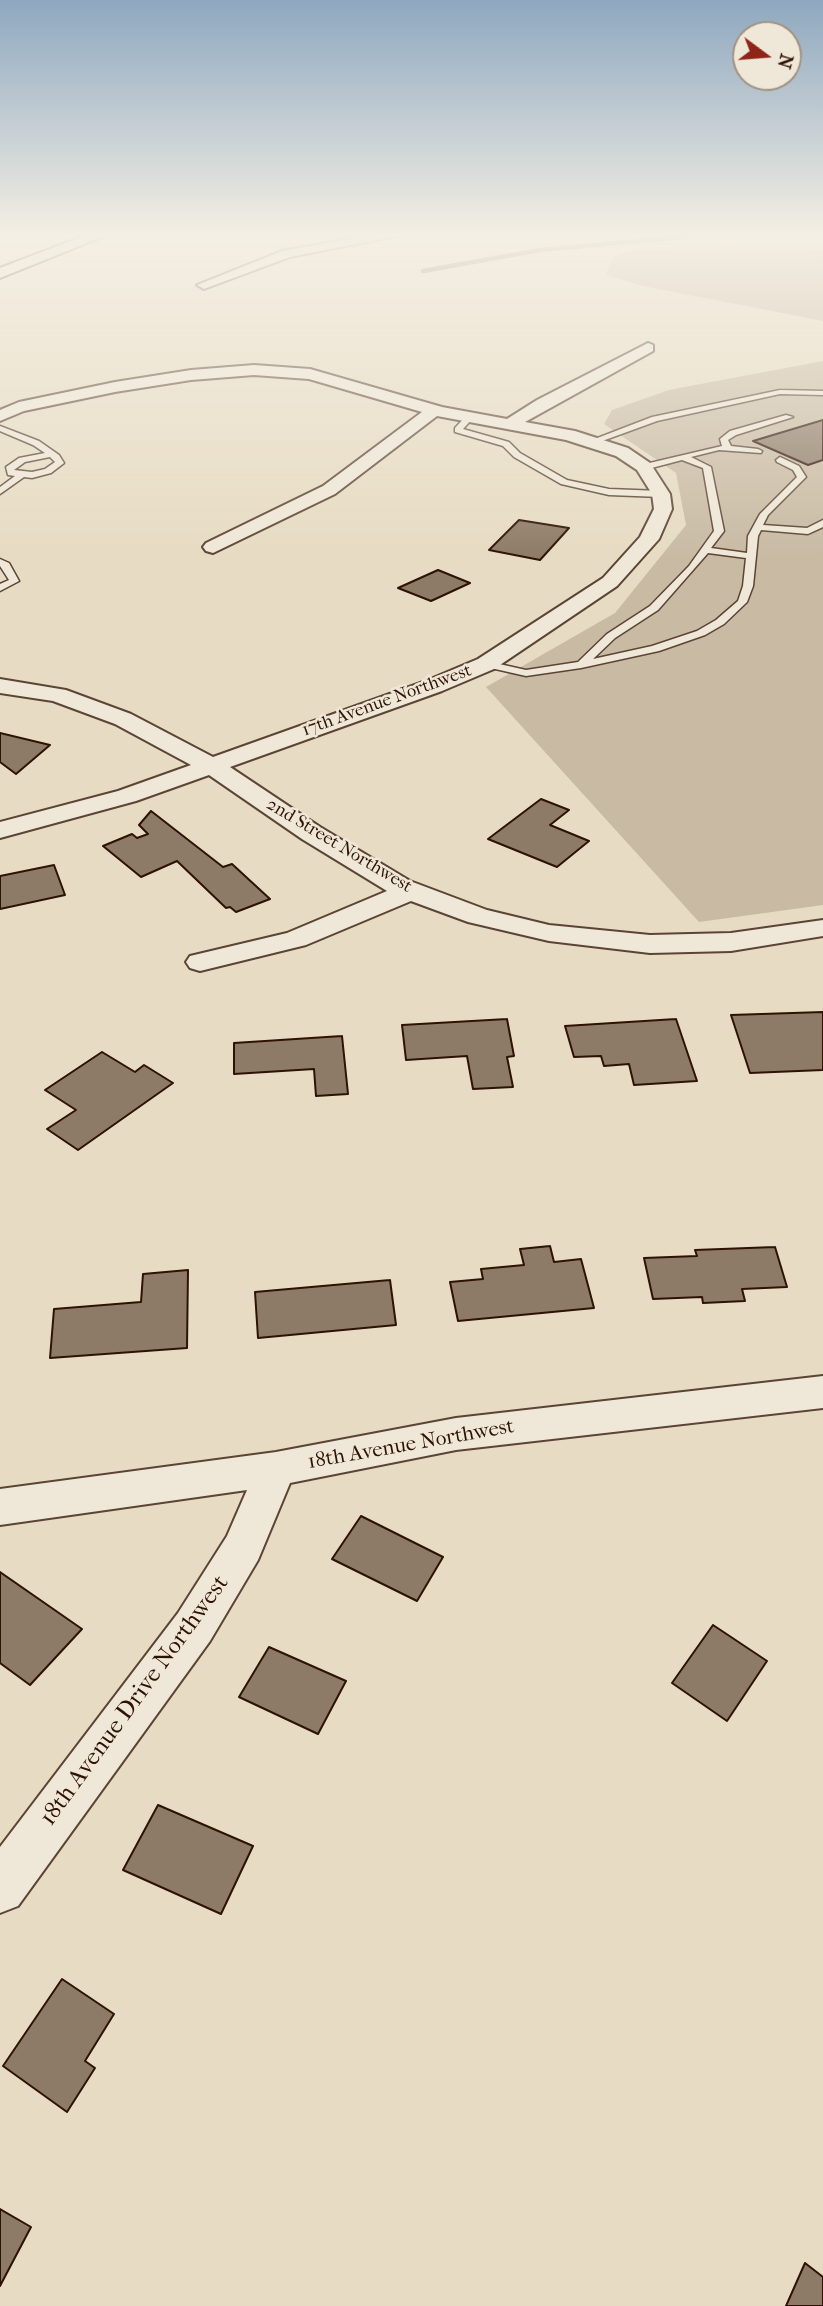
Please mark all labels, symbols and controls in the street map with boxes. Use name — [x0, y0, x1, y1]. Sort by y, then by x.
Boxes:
north arrow — [732, 21, 802, 91]
text: N — [773, 51, 798, 71]
street label: 17th Avenue Northwest — [299, 660, 475, 742]
street label: 2nd Street Northwest — [262, 794, 416, 898]
street label: 18th Avenue Northwest — [306, 1414, 516, 1476]
street label: 18th Avenue Drive Northwest — [34, 1570, 236, 1832]

